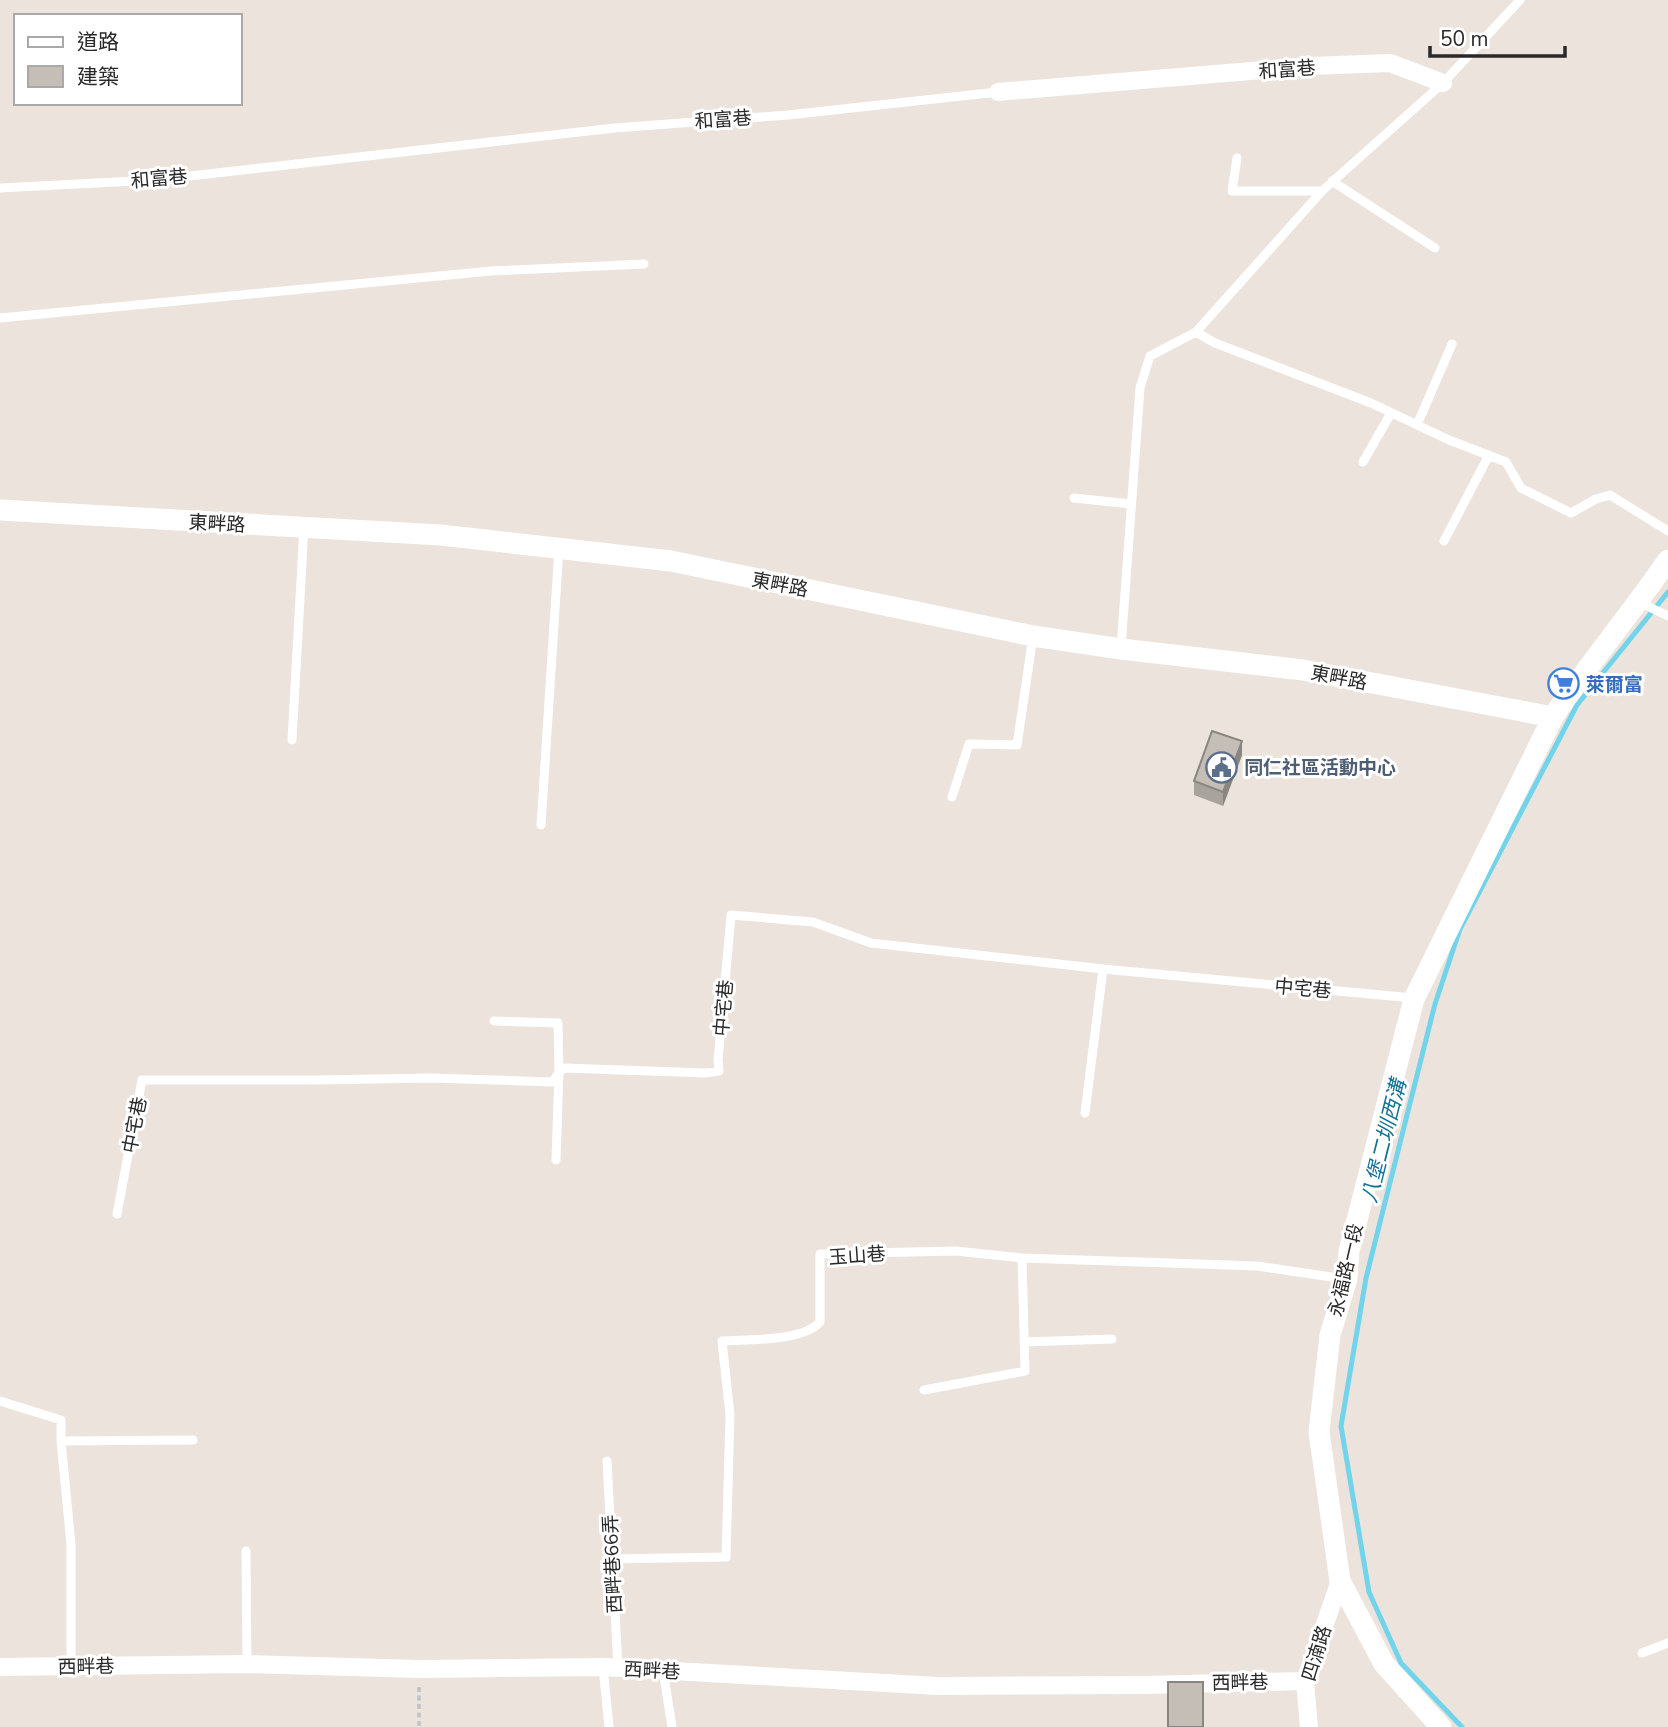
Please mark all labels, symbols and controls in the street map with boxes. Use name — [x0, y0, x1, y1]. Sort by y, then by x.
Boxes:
legend — [14, 14, 242, 105]
scale bar — [1430, 14, 1565, 58]
text: 50 m — [1440, 25, 1489, 53]
text: 道路 — [77, 28, 119, 56]
street label: 和富巷 — [1258, 55, 1316, 85]
text: 建築 — [77, 63, 119, 91]
street label: 和富巷 — [694, 105, 752, 135]
street label: 和富巷 — [130, 164, 189, 194]
street label: 東畔路 — [188, 510, 246, 538]
street label: 東畔路 — [749, 567, 810, 603]
street label: 東畔路 — [1308, 660, 1369, 696]
supermarket icon: 萊爾富 — [1546, 667, 1580, 701]
place label: 萊爾富 — [1586, 672, 1643, 698]
public building icon: 同仁社區活動中心 — [1204, 750, 1238, 784]
place label: 同仁社區活動中心 — [1244, 755, 1396, 781]
street label: 中宅巷 — [1273, 974, 1332, 1004]
street label: 中宅巷 — [709, 979, 739, 1038]
water label: 八堡二圳西溝 — [1355, 1074, 1414, 1206]
street label: 中宅巷 — [117, 1095, 153, 1156]
street label: 永福路一段 — [1323, 1221, 1369, 1319]
street label: 玉山巷 — [828, 1241, 886, 1271]
street label: 西畔巷66弄 — [597, 1514, 629, 1614]
street label: 四湳路 — [1296, 1622, 1338, 1684]
street label: 西畔巷 — [57, 1654, 115, 1680]
street label: 西畔巷 — [623, 1657, 681, 1685]
street label: 西畔巷 — [1211, 1670, 1269, 1696]

